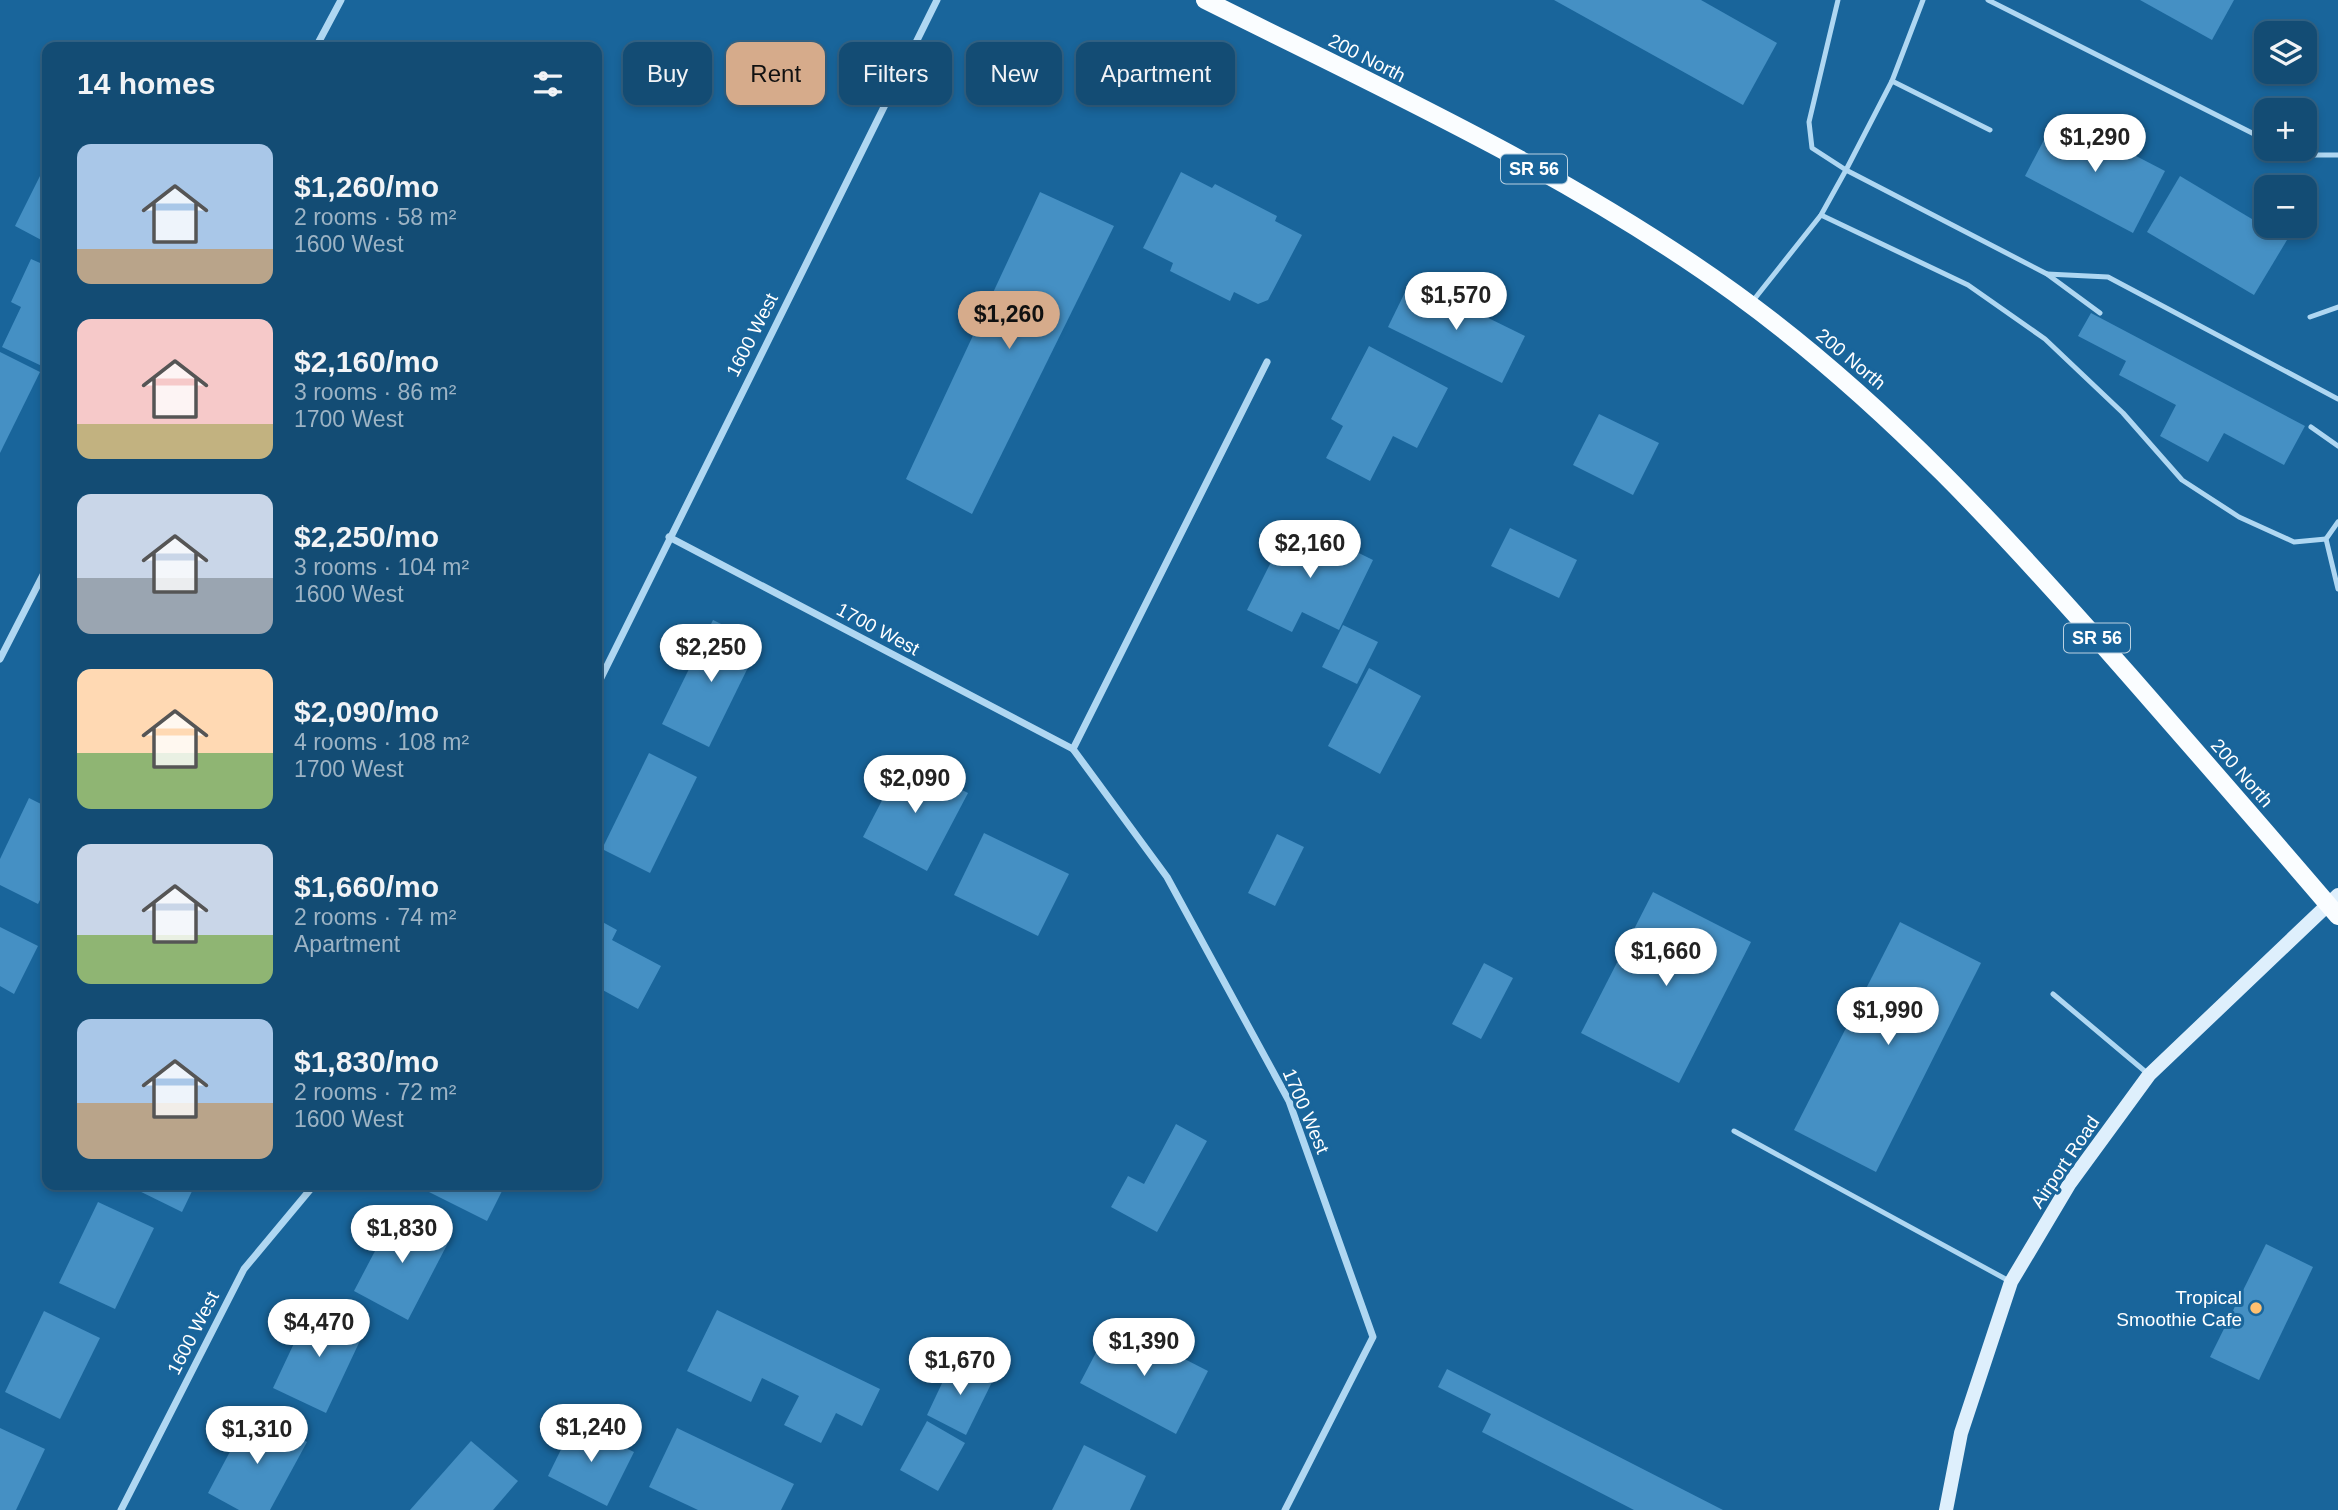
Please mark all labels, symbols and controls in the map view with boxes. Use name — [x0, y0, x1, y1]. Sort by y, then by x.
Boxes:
map controls — [2254, 21, 2317, 238]
button: layers — [2254, 21, 2317, 84]
street label: 200 North — [1325, 30, 1409, 86]
chip: Buy — [623, 42, 712, 105]
chip: Rent — [726, 42, 825, 105]
chip: Filters — [839, 42, 952, 105]
chip: New — [966, 42, 1062, 105]
chip: Apartment — [1076, 42, 1235, 105]
icon: filters — [529, 65, 567, 103]
text: 14 homes — [77, 67, 215, 100]
button: + — [2254, 98, 2317, 161]
pin: $1,290 — [2038, 114, 2152, 174]
text: $1,290 — [2060, 124, 2130, 150]
road number: SR 56 — [1501, 154, 1567, 184]
text: $1,260/mo — [294, 170, 439, 203]
icon: home — [133, 172, 217, 256]
button: − — [2254, 175, 2317, 238]
text: 2 rooms · 58 m² — [294, 204, 456, 230]
text: 1600 West — [294, 231, 404, 257]
pin: $1,570 — [1399, 272, 1513, 332]
text: $1,570 — [1421, 282, 1491, 308]
street label: 1600 West — [722, 289, 782, 380]
pin: $1,260 — [952, 292, 1066, 351]
text: $1,260 — [974, 301, 1044, 327]
street label: 200 North — [1812, 324, 1890, 394]
text: $2,160/mo — [294, 345, 439, 378]
icon: home — [133, 347, 217, 431]
text: 3 rooms · 86 m² — [294, 379, 456, 405]
text: 1700 West — [294, 406, 404, 432]
text: $2,250/mo — [294, 520, 439, 553]
pin: $2,160 — [1253, 520, 1367, 580]
icon: home — [133, 522, 217, 606]
text: $2,160 — [1275, 530, 1345, 556]
text: 3 rooms · 104 m² — [294, 554, 469, 580]
text: 1600 West — [294, 581, 404, 607]
street label: 1700 West — [833, 598, 924, 660]
pin: $2,250 — [654, 624, 768, 684]
road number: SR 56 — [2064, 624, 2130, 652]
text: $2,250 — [676, 634, 746, 660]
text: $2,090/mo — [294, 695, 439, 728]
icon: home — [133, 697, 217, 781]
text: 4 rooms · 108 m² — [294, 729, 469, 755]
street label: 200 North — [2207, 735, 2277, 811]
text: 1700 West — [294, 756, 404, 782]
pin: $2,090 — [858, 756, 972, 815]
text: $2,090 — [880, 765, 950, 791]
text: $1,660/mo — [294, 870, 439, 903]
icon: home — [133, 872, 217, 956]
text: 2 rooms · 74 m² — [294, 904, 456, 930]
pin: $1,660 — [1609, 928, 1723, 988]
text: Apartment — [294, 931, 400, 957]
text: $1,660 — [1631, 938, 1701, 964]
pin: $1,990 — [1831, 988, 1945, 1047]
text: $1,990 — [1853, 997, 1923, 1023]
text: $1,830/mo — [294, 1045, 439, 1078]
icon: home — [133, 1047, 217, 1131]
street label: 1700 West — [1279, 1065, 1334, 1157]
text: 2 rooms · 72 m² — [294, 1079, 456, 1105]
text: 1600 West — [294, 1106, 404, 1132]
street label: Airport Road — [2026, 1112, 2104, 1212]
pin: $1,830 — [345, 1206, 459, 1265]
text: $1,830 — [367, 1215, 437, 1241]
street label: 1600 West — [163, 1287, 223, 1378]
place label: Tropical Smoothie Cafe — [2116, 1287, 2242, 1330]
pin: $4,470 — [262, 1300, 376, 1359]
marker: Tropical Smoothie Cafe — [2248, 1300, 2264, 1316]
text: $4,470 — [284, 1309, 354, 1335]
pin: $1,390 — [1087, 1318, 1201, 1378]
text: $1,390 — [1109, 1328, 1179, 1354]
pin: $1,670 — [903, 1338, 1017, 1397]
text: $1,670 — [925, 1347, 995, 1373]
pin: $1,240 — [534, 1404, 648, 1464]
pin: $1,310 — [200, 1406, 314, 1466]
text: $1,240 — [556, 1414, 626, 1440]
text: $1,310 — [222, 1416, 292, 1442]

